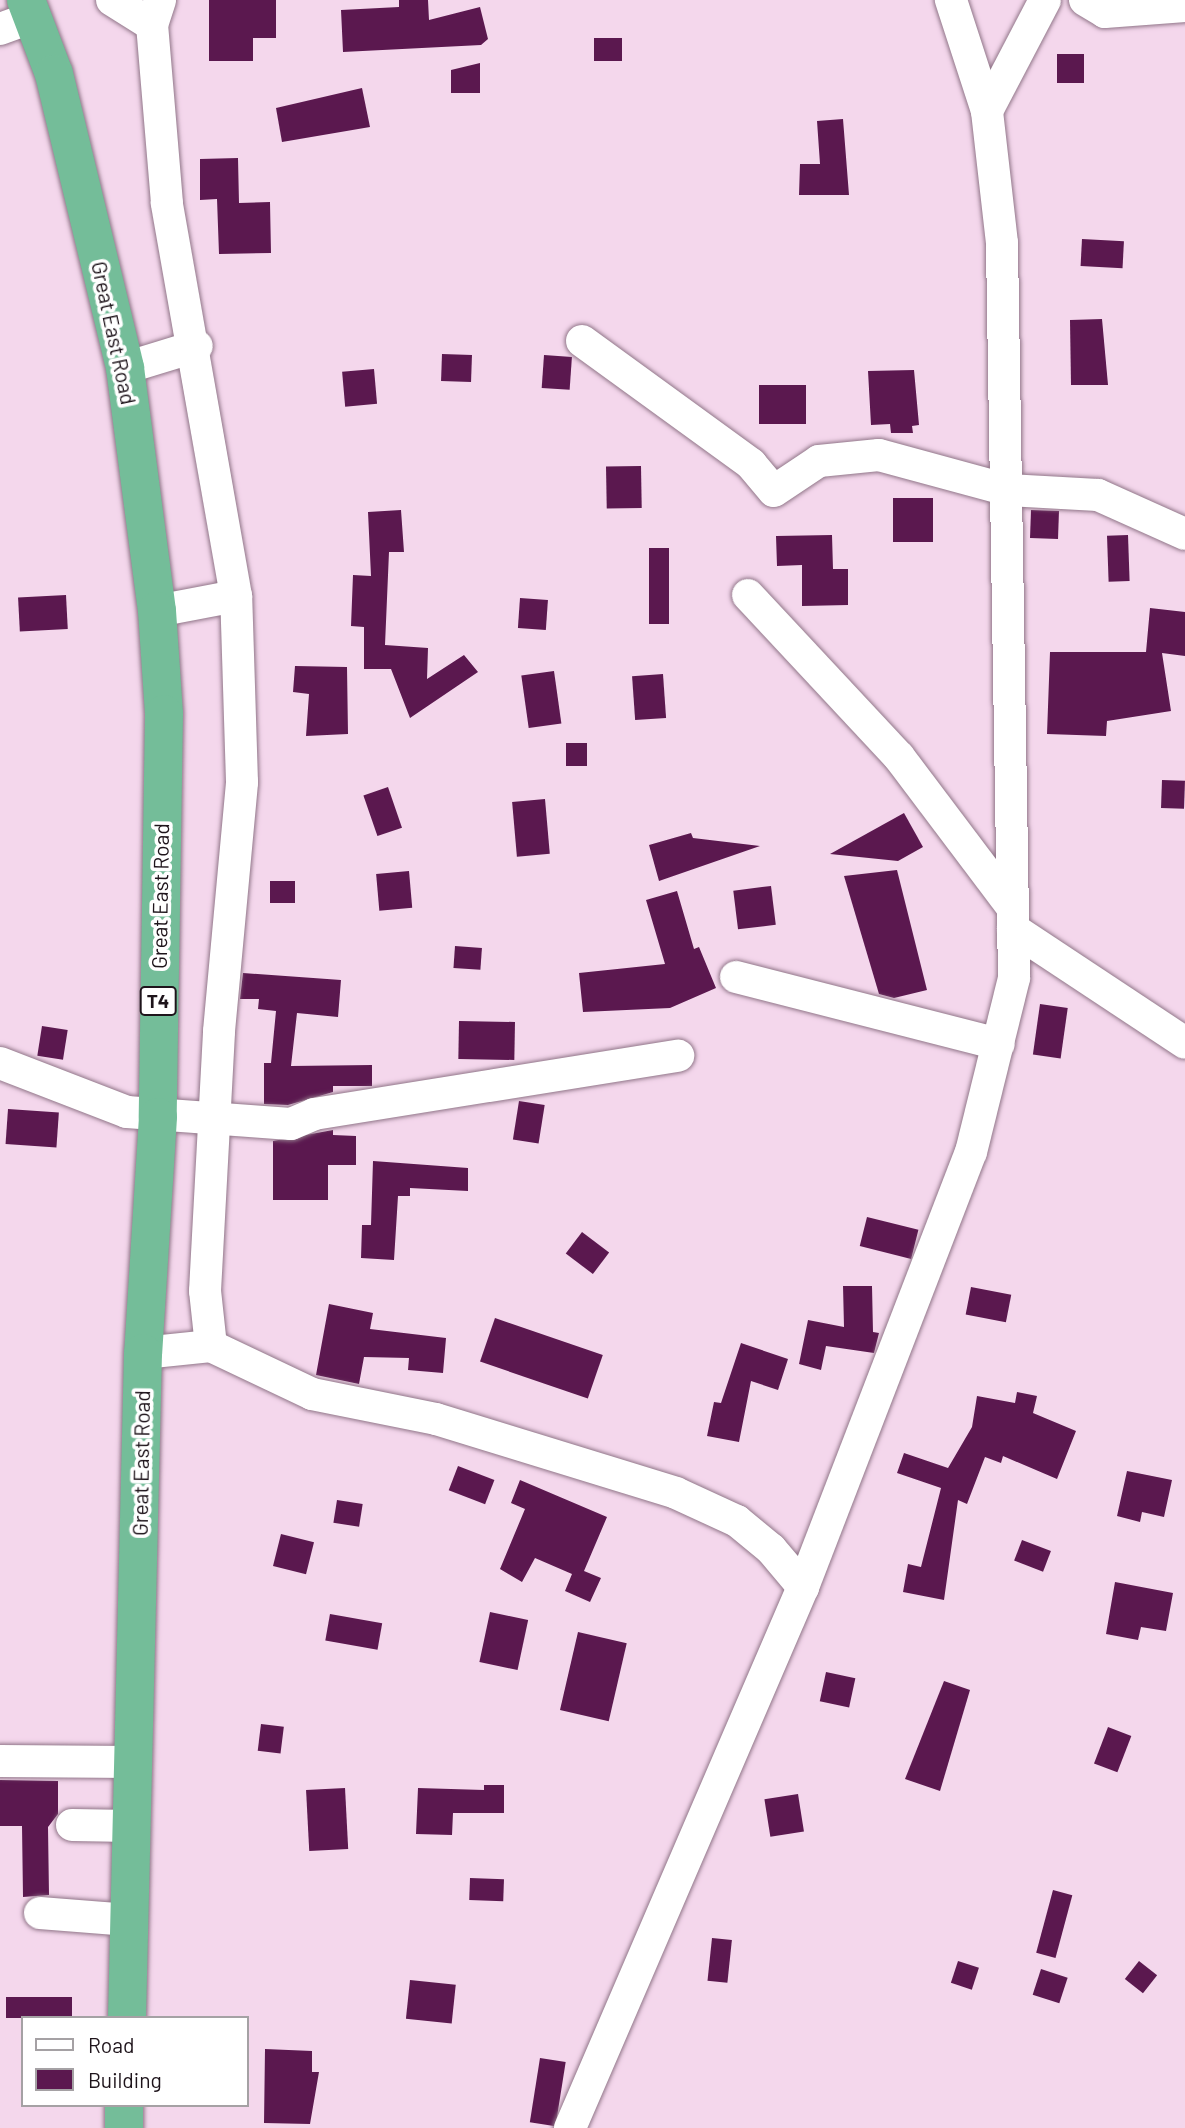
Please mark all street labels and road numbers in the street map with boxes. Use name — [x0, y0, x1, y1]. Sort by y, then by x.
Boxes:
street label: Great East Road — [87, 259, 141, 407]
street label: Great East Road — [146, 823, 174, 969]
road number: T4 — [139, 986, 177, 1016]
street label: Great East Road — [127, 1390, 155, 1536]

